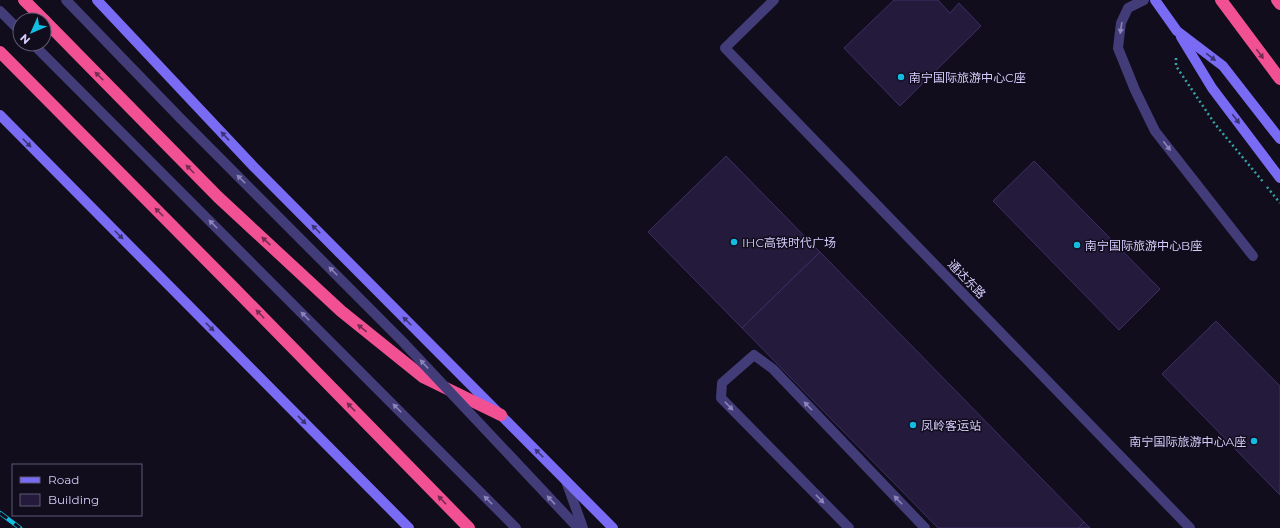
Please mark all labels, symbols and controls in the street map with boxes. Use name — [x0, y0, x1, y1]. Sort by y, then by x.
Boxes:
north arrow — [12, 12, 52, 52]
one-way arrow — [1118, 22, 1124, 34]
text: N — [17, 31, 33, 47]
one-way arrow — [1256, 48, 1265, 59]
one-way arrow — [1206, 53, 1217, 61]
place label: 南宁国际旅游中心C座 — [909, 70, 1026, 85]
one-way arrow — [94, 71, 104, 81]
marker: 南宁国际旅游中心C座 — [896, 72, 906, 82]
one-way arrow — [1231, 114, 1240, 125]
one-way arrow — [220, 131, 230, 141]
one-way arrow — [23, 138, 32, 148]
one-way arrow — [1163, 140, 1171, 151]
one-way arrow — [185, 164, 195, 174]
one-way arrow — [236, 174, 246, 184]
one-way arrow — [154, 207, 163, 217]
one-way arrow — [208, 219, 218, 229]
one-way arrow — [311, 224, 321, 234]
one-way arrow — [114, 230, 124, 240]
place label: IHC高铁时代广场 — [742, 235, 836, 250]
one-way arrow — [261, 237, 270, 246]
marker: IHC高铁时代广场 — [729, 237, 739, 247]
place label: 南宁国际旅游中心B座 — [1085, 238, 1202, 253]
marker: 南宁国际旅游中心B座 — [1072, 240, 1082, 250]
street label: 通达东路 — [945, 257, 989, 301]
one-way arrow — [328, 266, 338, 276]
one-way arrow — [255, 309, 265, 319]
one-way arrow — [300, 311, 310, 321]
one-way arrow — [403, 316, 412, 326]
one-way arrow — [206, 322, 215, 332]
one-way arrow — [357, 324, 368, 333]
one-way arrow — [419, 359, 429, 369]
one-way arrow — [724, 401, 734, 411]
one-way arrow — [803, 401, 813, 411]
one-way arrow — [346, 402, 356, 412]
one-way arrow — [392, 403, 401, 413]
one-way arrow — [297, 415, 307, 425]
place label: 凤岭客运站 — [921, 418, 981, 433]
marker: 凤岭客运站 — [908, 420, 918, 430]
place label: 南宁国际旅游中心A座 — [1129, 434, 1246, 449]
marker: 南宁国际旅游中心A座 — [1249, 436, 1259, 446]
one-way arrow — [534, 448, 544, 458]
legend — [12, 464, 142, 516]
text: Road — [48, 472, 79, 487]
text: Building — [48, 492, 99, 507]
one-way arrow — [815, 494, 825, 504]
one-way arrow — [437, 495, 446, 505]
one-way arrow — [483, 495, 493, 505]
one-way arrow — [546, 495, 556, 505]
one-way arrow — [893, 495, 902, 505]

